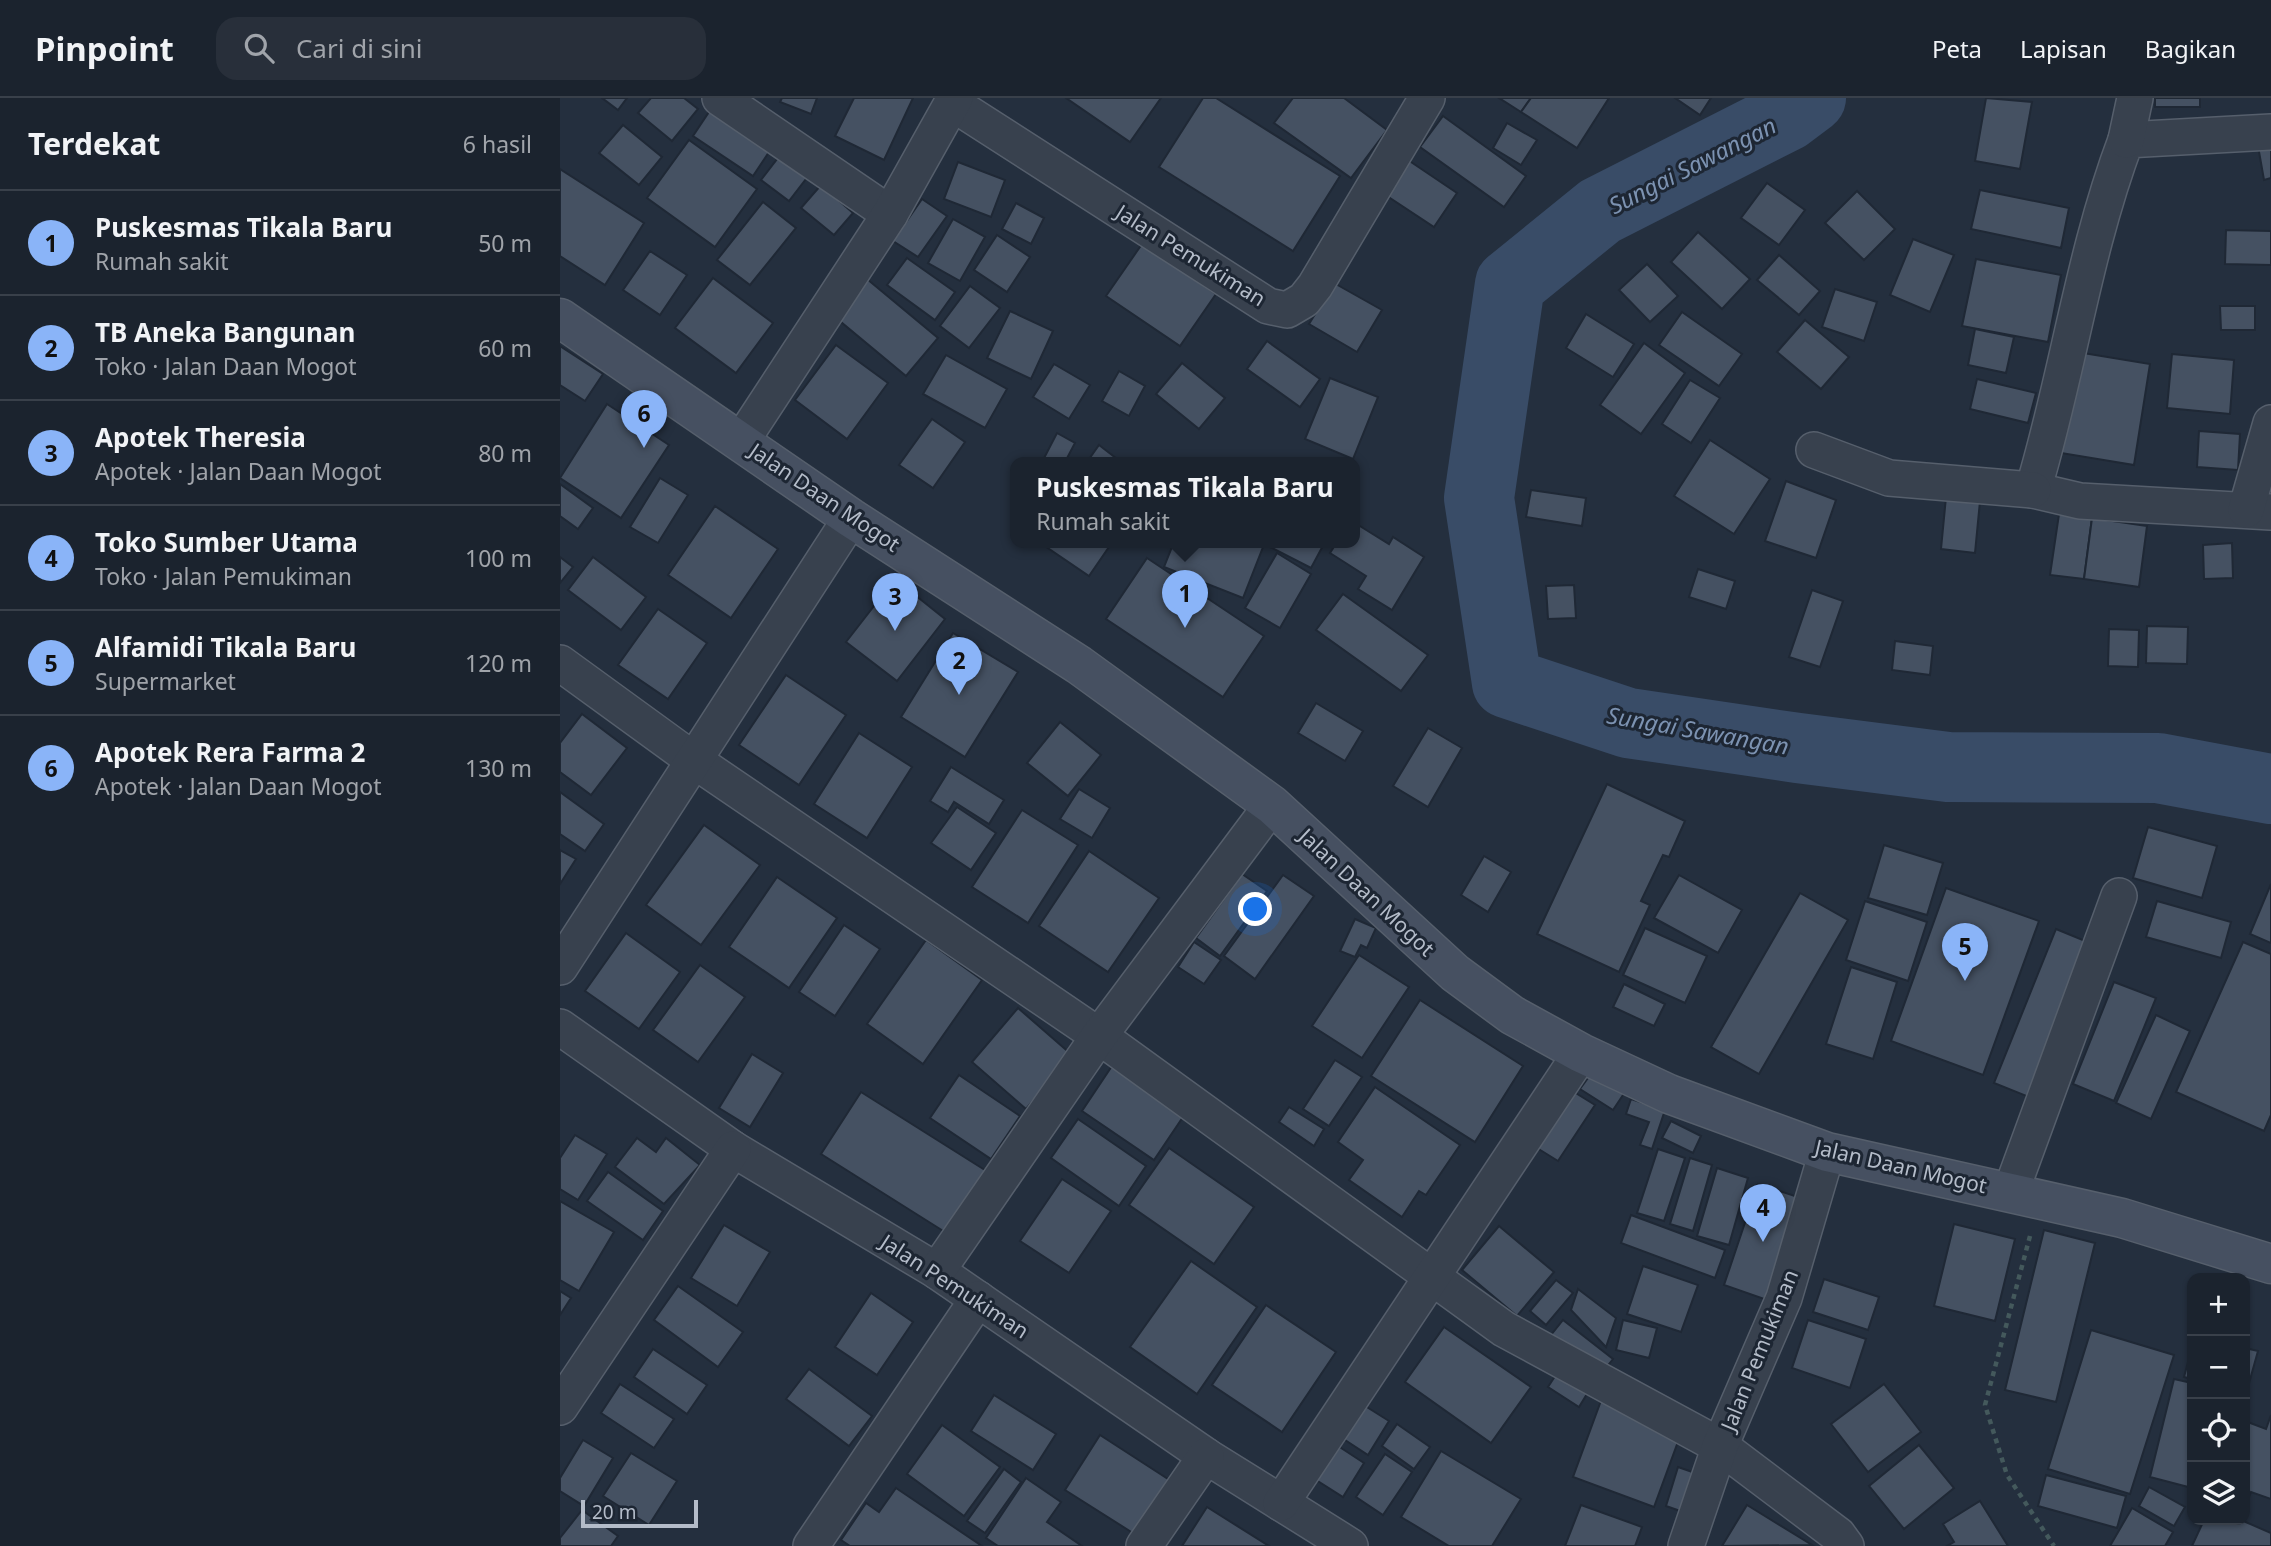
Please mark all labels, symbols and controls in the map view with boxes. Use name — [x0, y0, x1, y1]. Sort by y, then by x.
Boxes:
search box — [216, 17, 706, 80]
text: Pinpoint — [35, 26, 174, 71]
icon: search — [240, 29, 278, 67]
text: Cari di sini — [296, 30, 423, 66]
text: Peta — [1932, 32, 1982, 65]
text: Lapisan — [2020, 32, 2107, 65]
text: Bagikan — [2145, 32, 2236, 65]
water label: Sungai Sawangan — [1603, 109, 1781, 221]
text: Terdekat — [28, 123, 160, 164]
text: 6 hasil — [463, 128, 532, 160]
street label: Jalan Pemukiman — [1109, 197, 1271, 312]
text: Puskesmas Tikala Baru — [95, 209, 392, 245]
text: 1 — [44, 227, 58, 259]
text: 50 m — [478, 227, 532, 259]
text: Rumah sakit — [95, 245, 229, 277]
text: TB Aneka Bangunan — [95, 314, 355, 350]
text: 2 — [44, 332, 58, 364]
text: 60 m — [478, 332, 532, 364]
text: Toko · Jalan Daan Mogot — [95, 350, 357, 382]
pin: 6 — [621, 390, 667, 448]
text: Apotek Theresia — [95, 419, 306, 455]
street label: Jalan Daan Mogot — [743, 435, 906, 558]
text: 3 — [44, 437, 58, 469]
text: 80 m — [478, 437, 532, 469]
text: Apotek · Jalan Daan Mogot — [95, 455, 382, 487]
popup — [1010, 457, 1360, 548]
text: Puskesmas Tikala Baru — [1036, 469, 1334, 505]
text: Rumah sakit — [1036, 505, 1170, 537]
text: Toko Sumber Utama — [95, 524, 358, 560]
text: 4 — [44, 542, 58, 574]
text: 100 m — [465, 542, 532, 574]
text: Toko · Jalan Pemukiman — [95, 560, 352, 592]
pin: 1 — [1162, 570, 1208, 628]
pin: 3 — [872, 573, 918, 631]
text: Alfamidi Tikala Baru — [95, 629, 356, 665]
pin: 2 — [936, 637, 982, 695]
text: 5 — [44, 647, 58, 679]
text: 120 m — [465, 647, 532, 679]
text: Supermarket — [95, 665, 236, 697]
water label: Sungai Sawangan — [1605, 698, 1791, 762]
text: Apotek Rera Farma 2 — [95, 734, 365, 770]
text: 6 — [44, 752, 58, 784]
text: 130 m — [465, 752, 532, 784]
text: Apotek · Jalan Daan Mogot — [95, 770, 382, 802]
street label: Jalan Daan Mogot — [1292, 821, 1441, 962]
your location — [1238, 892, 1272, 926]
pin: 5 — [1942, 923, 1988, 981]
street label: Jalan Daan Mogot — [1810, 1132, 1990, 1199]
pin: 4 — [1740, 1184, 1786, 1242]
street label: Jalan Pemukiman — [874, 1227, 1034, 1344]
street label: Jalan Pemukiman — [1713, 1265, 1804, 1437]
map controls — [2187, 1273, 2250, 1525]
button: + — [2187, 1273, 2250, 1336]
button: − — [2187, 1336, 2250, 1399]
button: locate — [2187, 1399, 2250, 1462]
button: layers — [2187, 1462, 2250, 1525]
scale bar — [581, 1497, 698, 1529]
text: 20 m — [592, 1499, 636, 1525]

